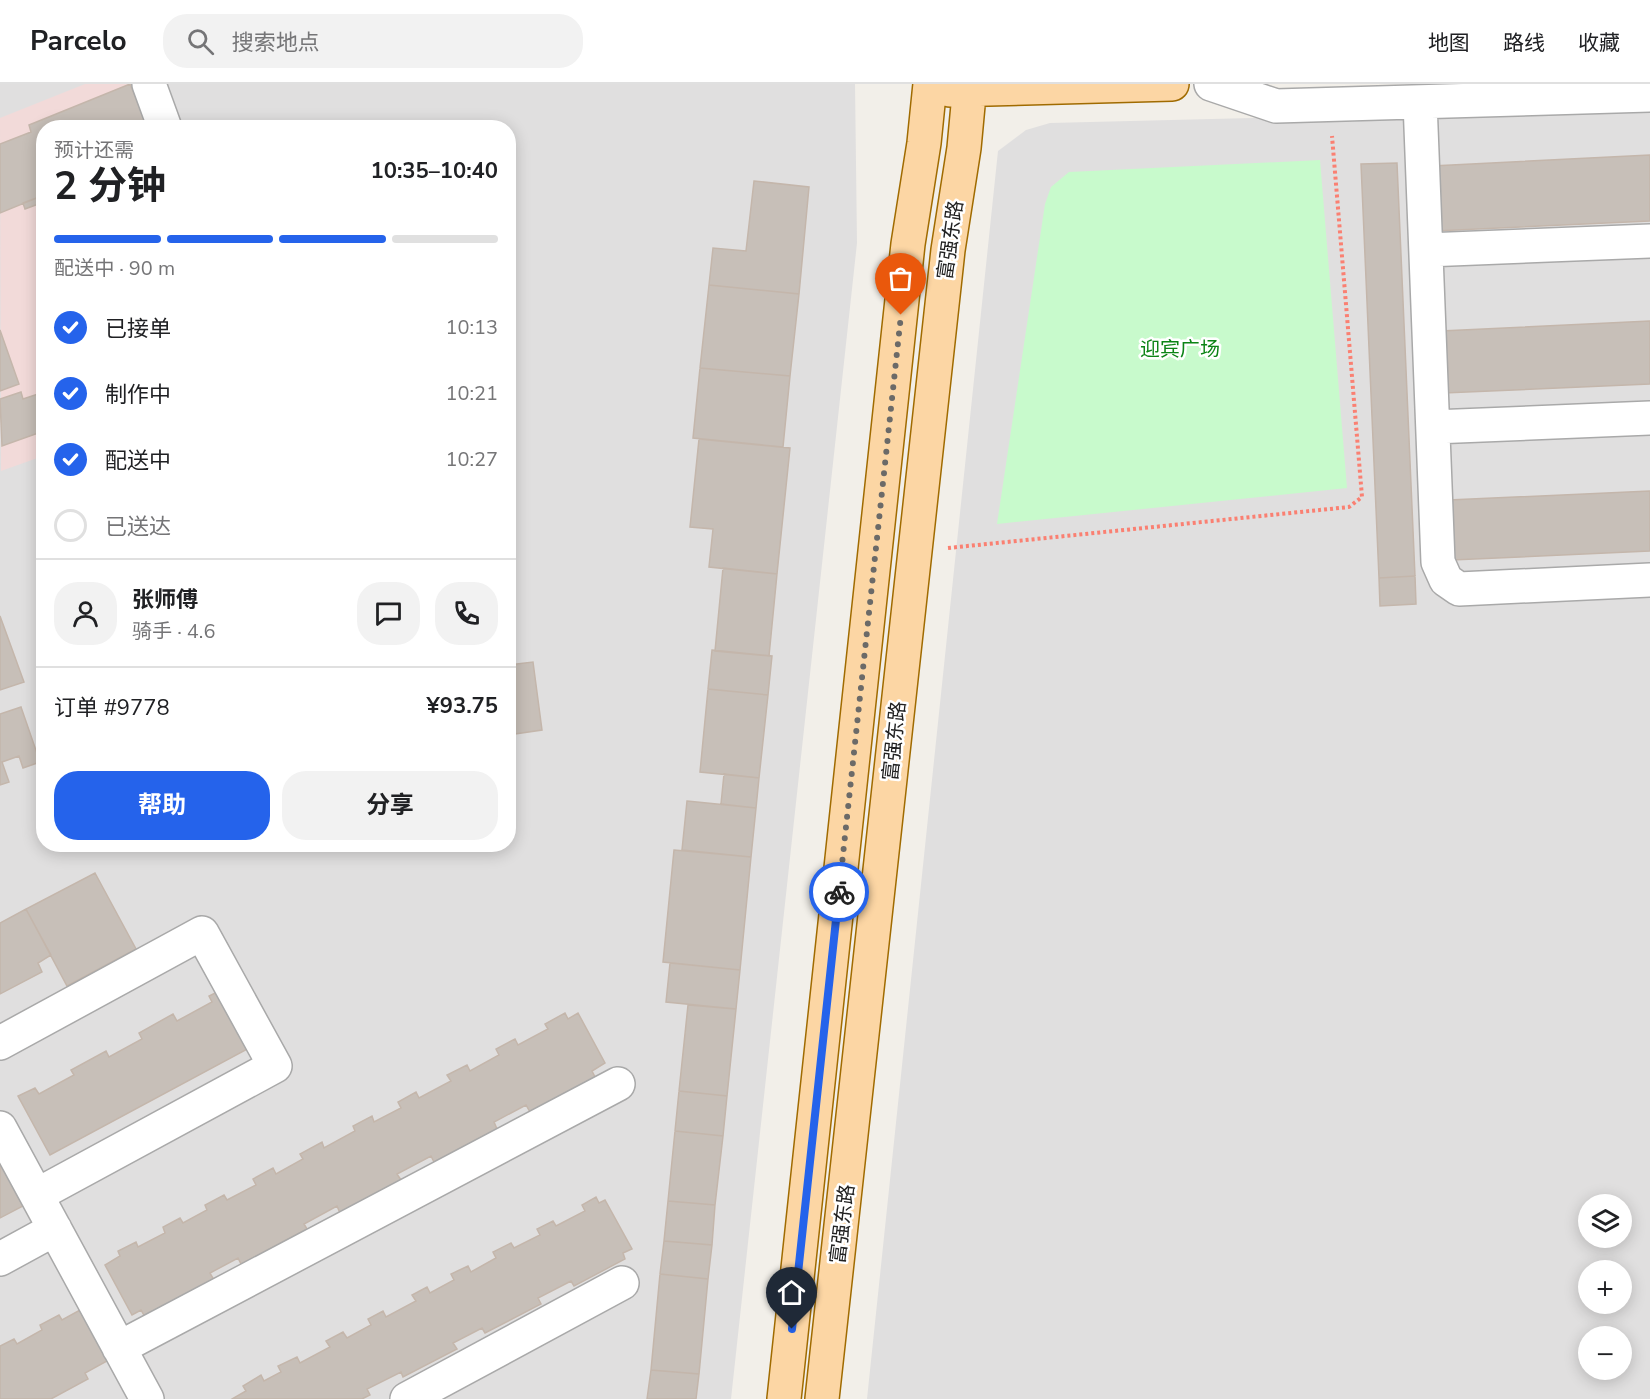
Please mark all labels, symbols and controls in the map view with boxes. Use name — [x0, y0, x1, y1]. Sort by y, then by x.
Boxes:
search box — [163, 14, 583, 68]
text: Parcelo — [30, 22, 127, 60]
icon: search — [184, 25, 217, 58]
text: 搜索地点 — [232, 28, 320, 58]
text: 地图 — [1428, 29, 1470, 57]
text: 路线 — [1503, 29, 1545, 57]
text: 收藏 — [1578, 29, 1620, 57]
text: 预计还需 — [54, 137, 134, 164]
text: 10:35–10:40 — [370, 156, 498, 186]
text: 2 分钟 — [54, 160, 166, 213]
street label: 富强东路 — [932, 199, 969, 282]
pin — [875, 253, 926, 315]
text: 配送中 · 90 m — [54, 255, 175, 282]
icon: bag — [884, 262, 917, 295]
icon: check — [54, 311, 87, 344]
text: 已接单 — [105, 314, 171, 344]
text: 10:13 — [445, 314, 498, 341]
park label: 迎宾广场 — [1140, 336, 1220, 363]
icon: check — [54, 377, 87, 410]
text: 制作中 — [105, 380, 171, 410]
text: 10:21 — [445, 380, 498, 407]
icon: check — [54, 443, 87, 476]
text: 配送中 — [105, 446, 171, 476]
text: 10:27 — [445, 446, 498, 473]
text: 已送达 — [105, 512, 171, 542]
button: person — [54, 582, 117, 645]
button: chat — [357, 582, 420, 645]
button: phone — [435, 582, 498, 645]
text: 张师傅 — [132, 585, 198, 615]
text: 骑手 · 4.6 — [132, 618, 215, 645]
text: ¥93.75 — [427, 691, 498, 721]
text: 订单 #9778 — [54, 693, 170, 723]
street label: 富强东路 — [877, 700, 912, 782]
button: 帮助 — [54, 771, 270, 840]
button: 分享 — [282, 771, 498, 840]
courier — [809, 862, 869, 922]
icon: bike — [823, 876, 856, 909]
street label: 富强东路 — [824, 1183, 861, 1265]
map controls — [1578, 1194, 1632, 1380]
button: layers — [1578, 1194, 1632, 1248]
button: + — [1578, 1260, 1632, 1314]
pin — [766, 1267, 817, 1329]
icon: home — [775, 1276, 808, 1309]
button: − — [1578, 1326, 1632, 1380]

